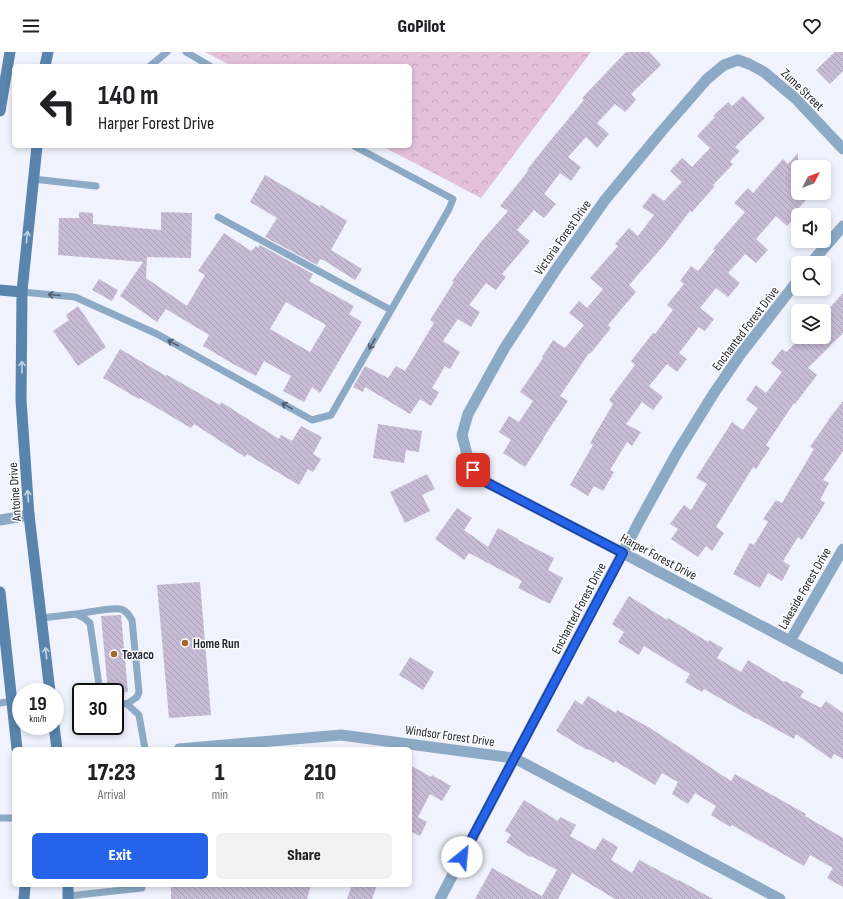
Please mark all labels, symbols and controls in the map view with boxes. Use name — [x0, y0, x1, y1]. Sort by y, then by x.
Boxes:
icon: menu — [20, 15, 42, 37]
icon: heart — [801, 15, 823, 37]
text: GoPilot — [398, 16, 445, 37]
street label: Zume Street — [777, 65, 827, 114]
text: 140 m — [98, 79, 159, 112]
icon: left — [32, 80, 84, 132]
text: Harper Forest Drive — [98, 113, 214, 134]
north arrow — [791, 160, 831, 200]
map controls — [791, 160, 831, 344]
street label: Victoria Forest Drive — [531, 197, 595, 278]
button: sound — [791, 208, 831, 248]
one-way arrow — [24, 231, 31, 244]
button: search — [791, 256, 831, 296]
street label: Enchanted Forest Drive — [709, 283, 783, 374]
one-way arrow — [48, 292, 61, 299]
button: layers — [791, 304, 831, 344]
one-way arrow — [367, 338, 375, 350]
one-way arrow — [167, 339, 179, 347]
one-way arrow — [18, 361, 26, 374]
one-way arrow — [281, 402, 293, 409]
pin — [456, 453, 490, 487]
icon: arrive — [462, 459, 484, 481]
street label: Antoine Drive — [5, 462, 25, 523]
one-way arrow — [24, 490, 31, 503]
street label: Harper Forest Drive — [618, 530, 699, 584]
street label: Lakeside Forest Drive — [775, 545, 835, 632]
street label: Enchanted Forest Drive — [548, 560, 610, 657]
place label: Home Run — [193, 636, 240, 652]
marker: Home Run — [180, 638, 190, 648]
one-way arrow — [42, 647, 49, 660]
place label: Texaco — [122, 647, 154, 663]
marker: Texaco — [109, 649, 119, 659]
speed limit sign: 30 — [72, 683, 124, 735]
text: 19 — [29, 692, 47, 716]
text: km/h — [29, 713, 47, 725]
street label: Windsor Forest Drive — [404, 722, 496, 750]
text: 17:23 — [88, 758, 136, 787]
text: 1 — [215, 758, 225, 787]
text: 210 — [304, 758, 336, 787]
text: Arrival — [98, 787, 126, 803]
text: min — [212, 787, 228, 803]
text: m — [316, 787, 324, 803]
button: Exit — [32, 833, 208, 879]
button: Share — [216, 833, 392, 879]
position arrow — [441, 836, 483, 878]

